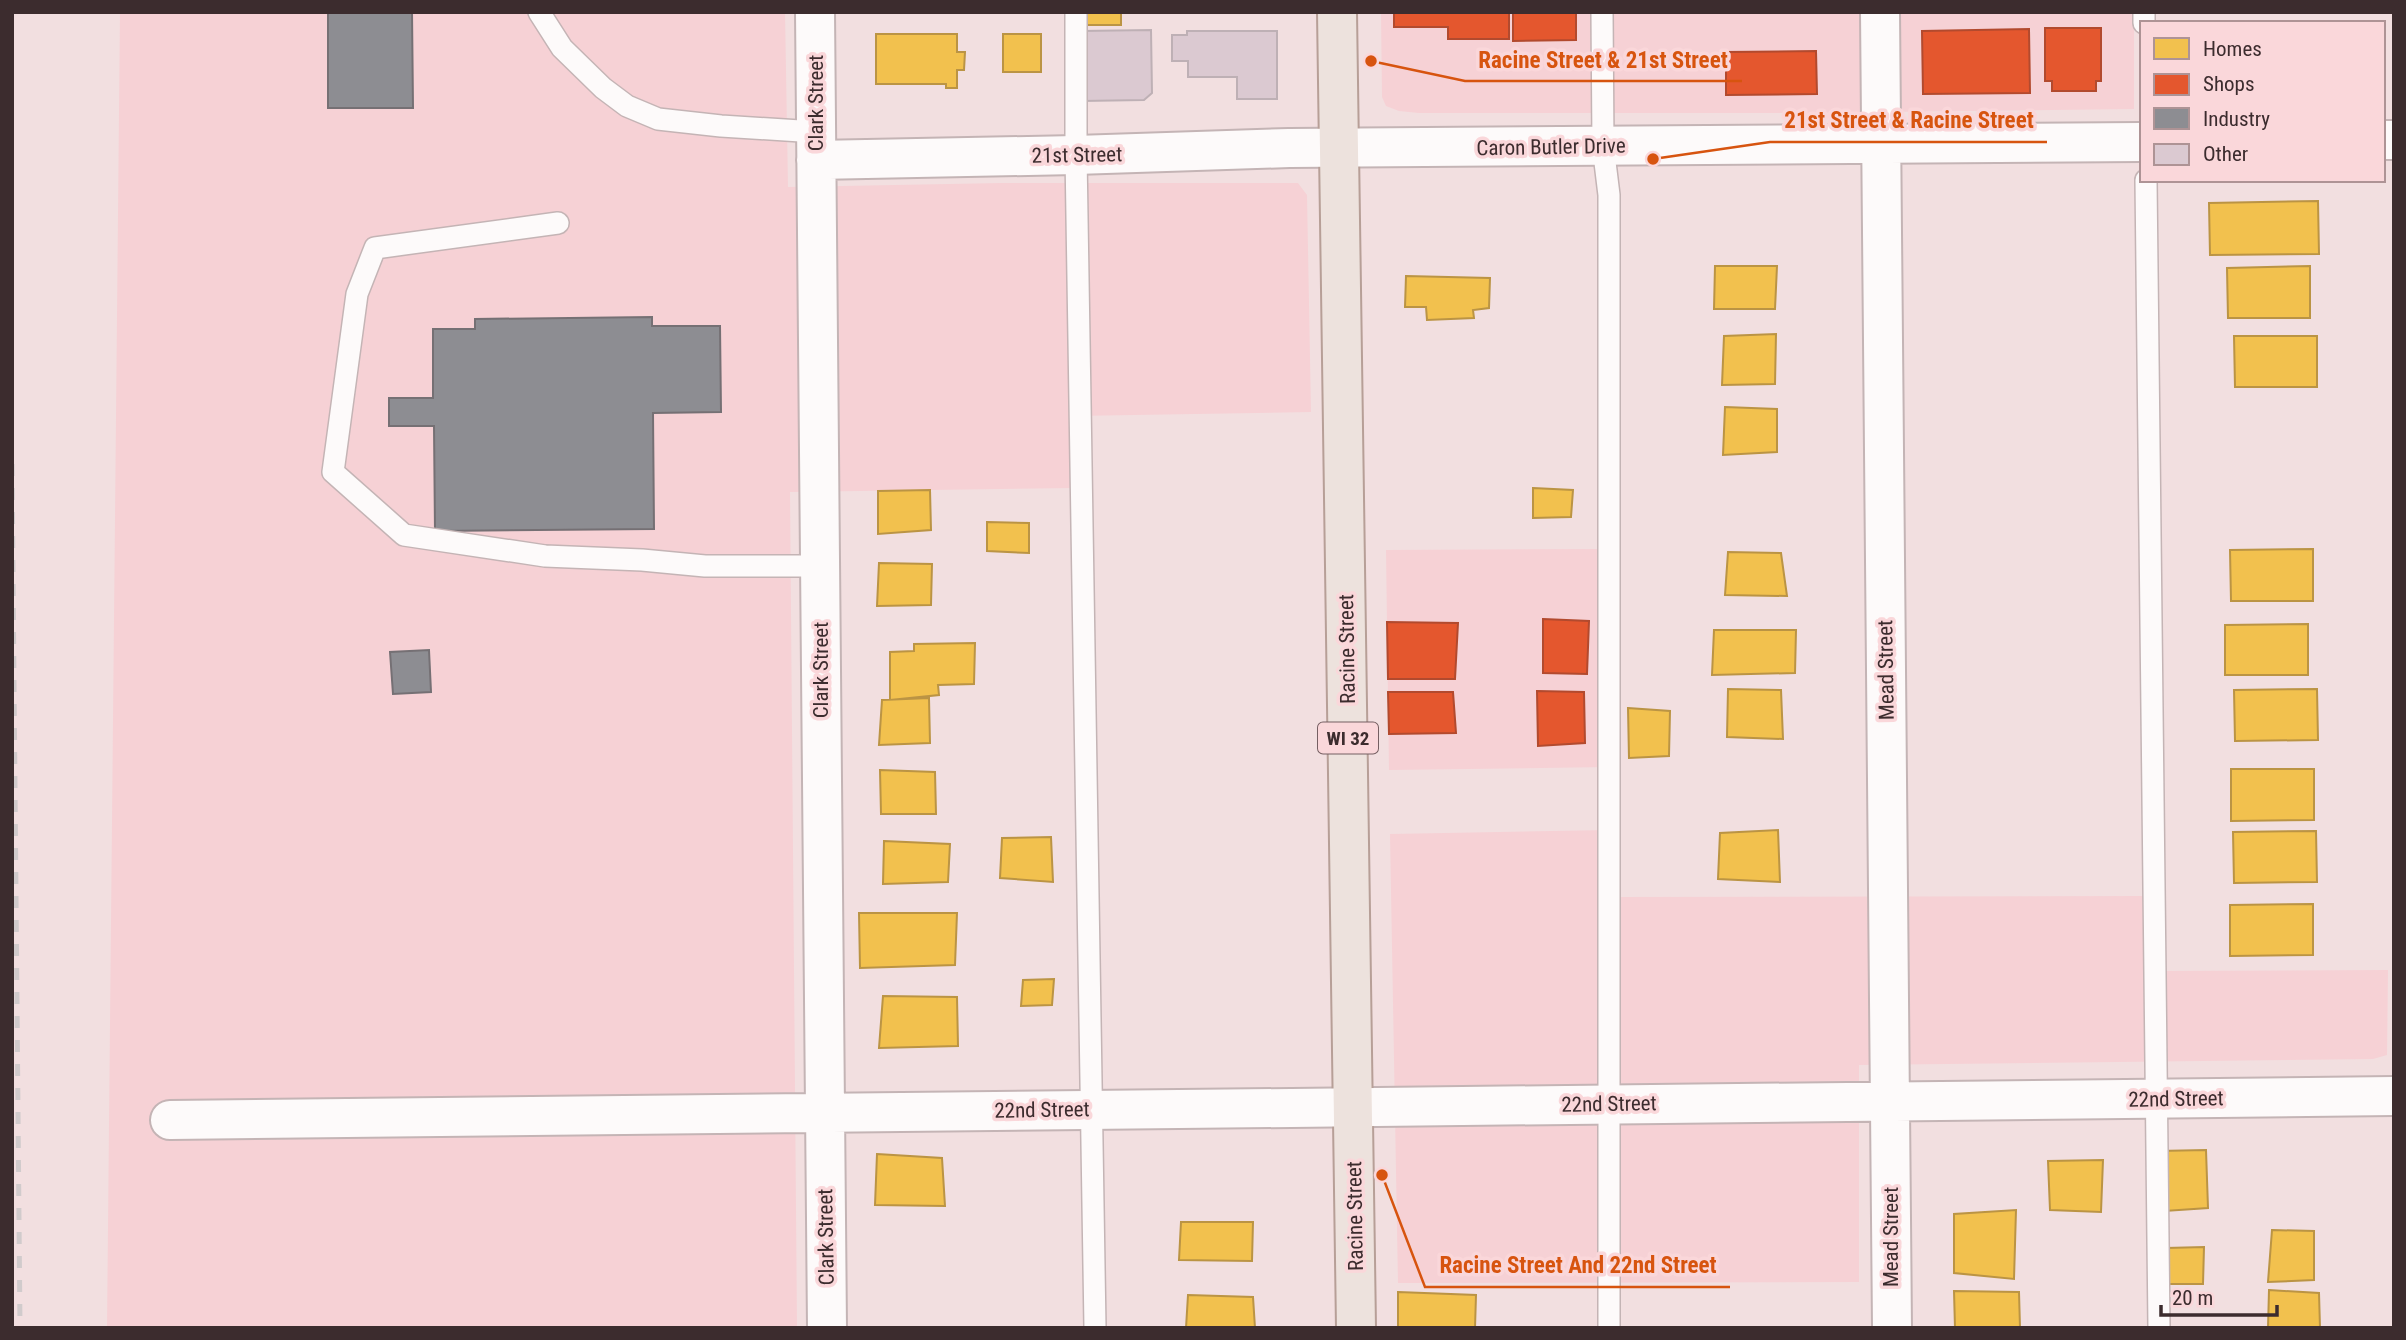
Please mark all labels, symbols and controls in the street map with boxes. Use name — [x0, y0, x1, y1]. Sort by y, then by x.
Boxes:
legend — [2140, 21, 2385, 182]
callout: Racine Street & 21st Street — [1465, 37, 1742, 81]
text: Homes — [2203, 37, 2262, 61]
text: Racine Street & 21st Street — [1478, 47, 1728, 74]
street label: Clark Street — [804, 55, 828, 151]
text: Shops — [2203, 72, 2255, 96]
callout: 21st Street & Racine Street — [1770, 98, 2047, 142]
text: 21st Street & Racine Street — [1784, 107, 2034, 134]
text: Industry — [2203, 107, 2270, 131]
street label: Caron Butler Drive — [1476, 134, 1626, 160]
street label: 21st Street — [1032, 142, 1122, 168]
text: Other — [2203, 142, 2248, 166]
street label: Racine Street — [1334, 594, 1360, 704]
street label: Mead Street — [1873, 620, 1899, 720]
street label: Clark Street — [809, 622, 833, 718]
road number: WI 32 — [1318, 722, 1378, 754]
street label: 22nd Street — [2128, 1086, 2224, 1112]
street label: 22nd Street — [1561, 1091, 1657, 1117]
street label: 22nd Street — [994, 1097, 1090, 1123]
street label: Racine Street — [1342, 1161, 1368, 1271]
street label: Mead Street — [1879, 1187, 1903, 1287]
street label: Clark Street — [813, 1188, 839, 1286]
callout: Racine Street And 22nd Street — [1425, 1243, 1730, 1287]
text: Racine Street And 22nd Street — [1439, 1252, 1717, 1279]
scale bar — [2161, 1274, 2276, 1318]
text: 20 m — [2172, 1286, 2213, 1310]

